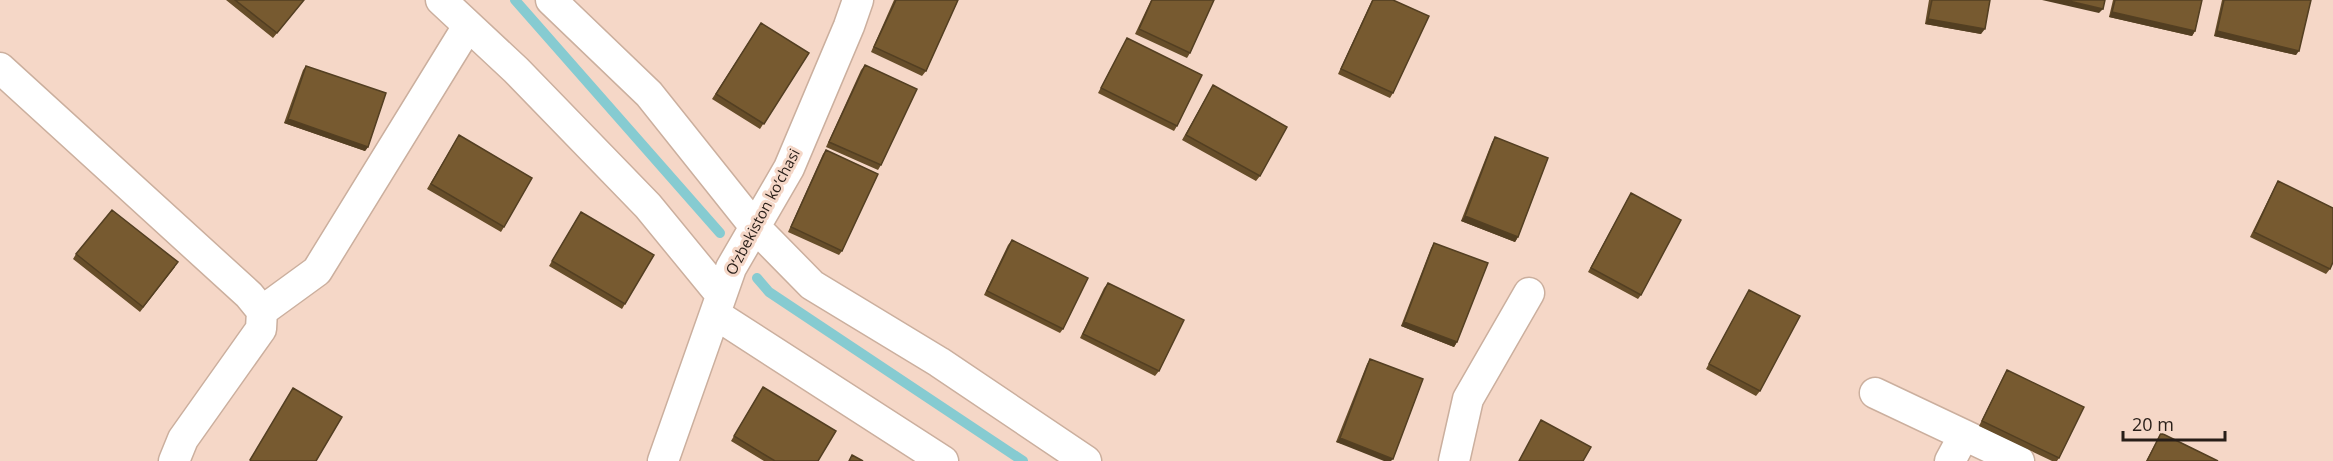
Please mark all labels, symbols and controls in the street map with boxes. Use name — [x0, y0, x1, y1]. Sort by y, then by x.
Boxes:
street label: O‘zbekiston ko‘chasi — [720, 145, 804, 278]
scale bar — [2123, 404, 2225, 442]
text: 20 m — [2132, 412, 2174, 436]

